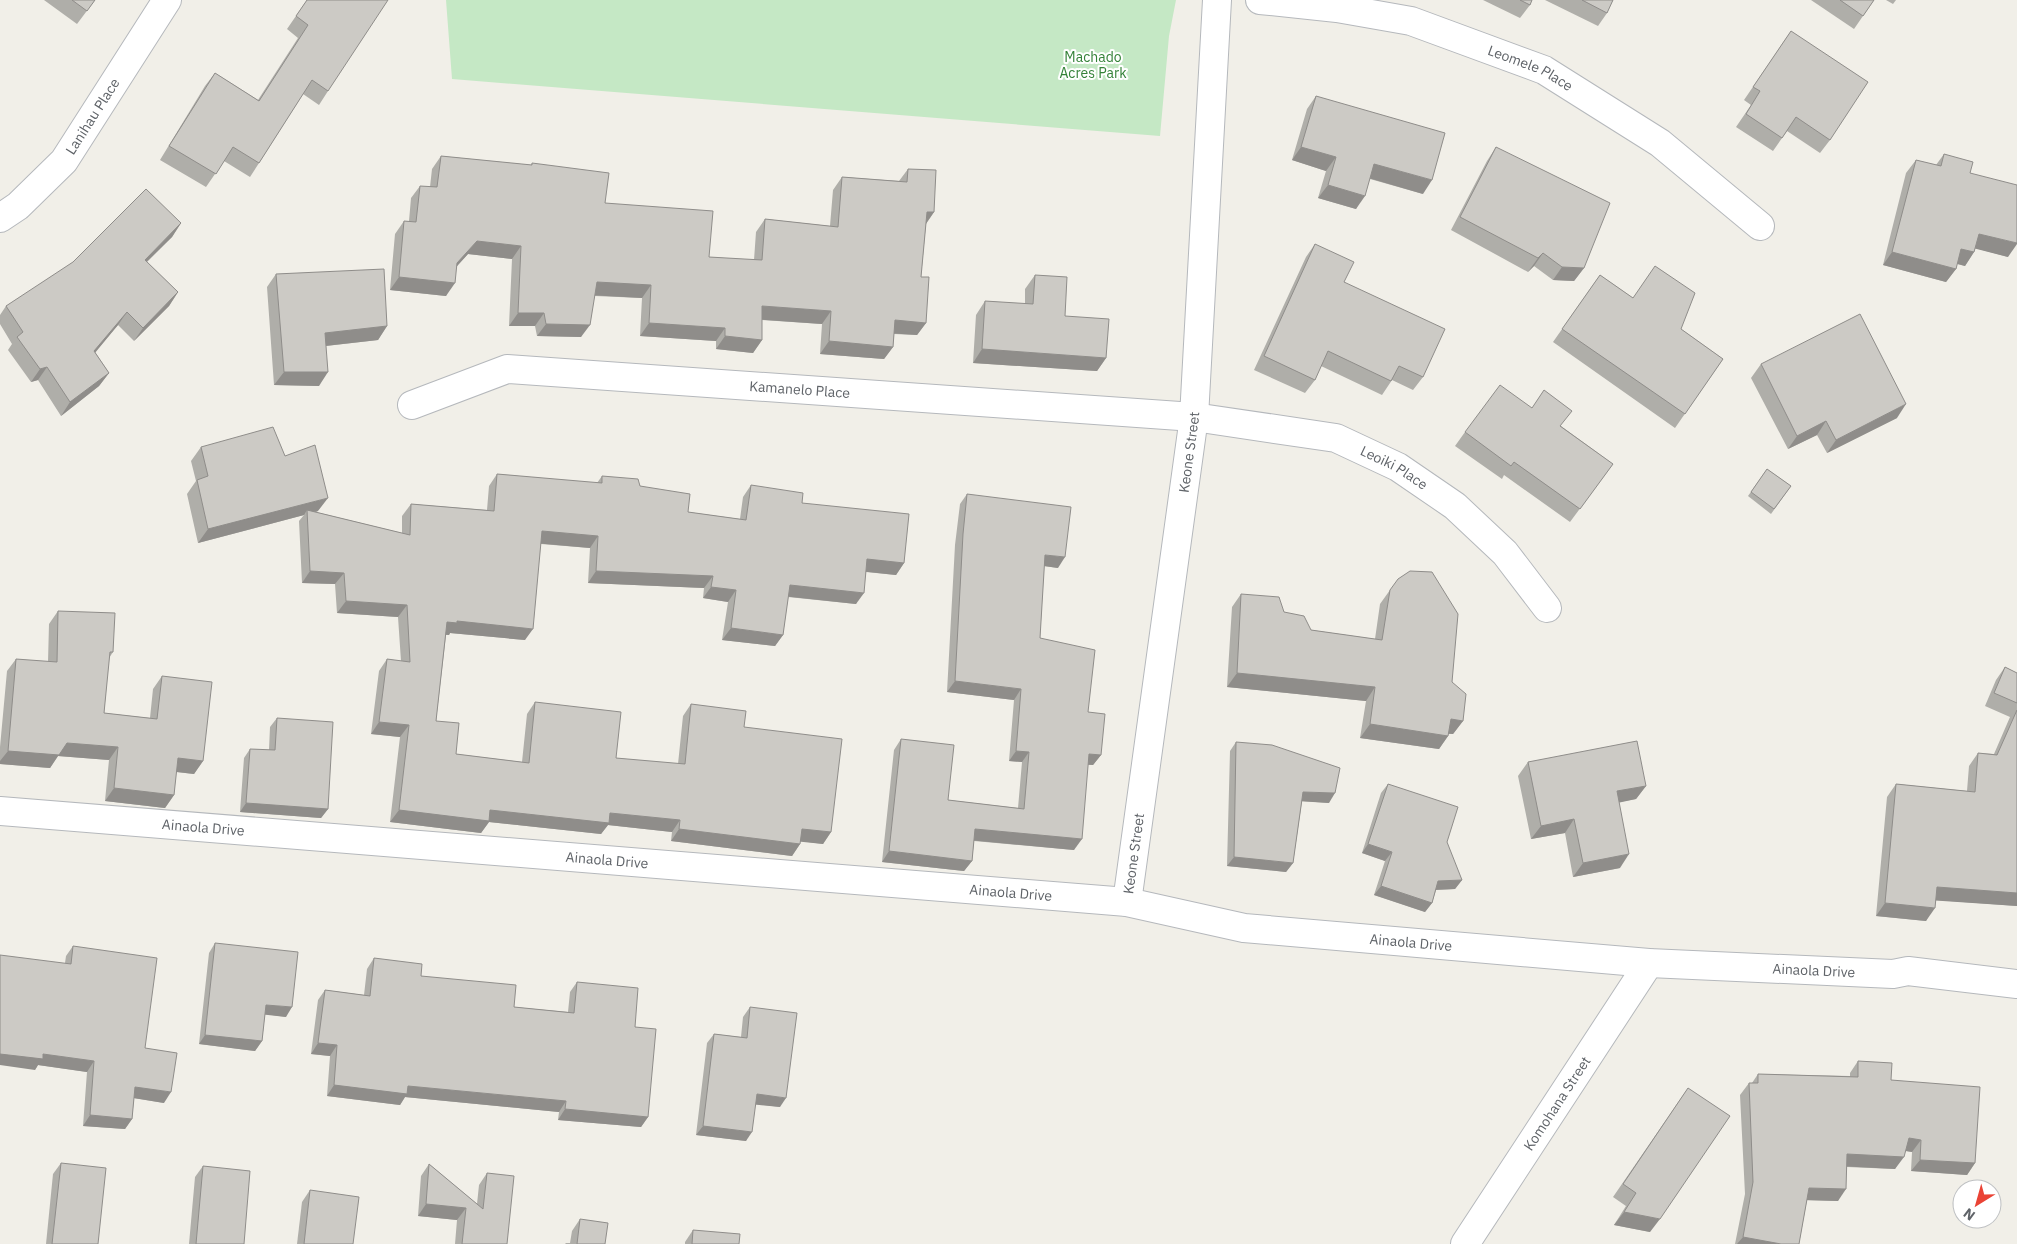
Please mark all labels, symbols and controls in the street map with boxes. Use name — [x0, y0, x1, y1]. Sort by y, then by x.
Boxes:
street label: Leomele Place — [1485, 41, 1577, 95]
park label: Machado Acres Park — [1059, 48, 1127, 82]
street label: Lanihau Place — [62, 75, 124, 158]
street label: Kamanelo Place — [749, 377, 851, 402]
street label: Keone Street — [1175, 411, 1203, 494]
street label: Leoiki Place — [1357, 442, 1431, 494]
street label: Keone Street — [1119, 812, 1148, 895]
street label: Ainaola Drive — [161, 815, 246, 840]
street label: Ainaola Drive — [565, 848, 649, 872]
street label: Ainaola Drive — [969, 880, 1053, 905]
street label: Ainaola Drive — [1369, 930, 1453, 955]
street label: Ainaola Drive — [1772, 960, 1856, 981]
street label: Komohana Street — [1520, 1053, 1594, 1154]
north arrow — [1952, 1179, 2002, 1229]
text: N — [1960, 1204, 1979, 1225]

